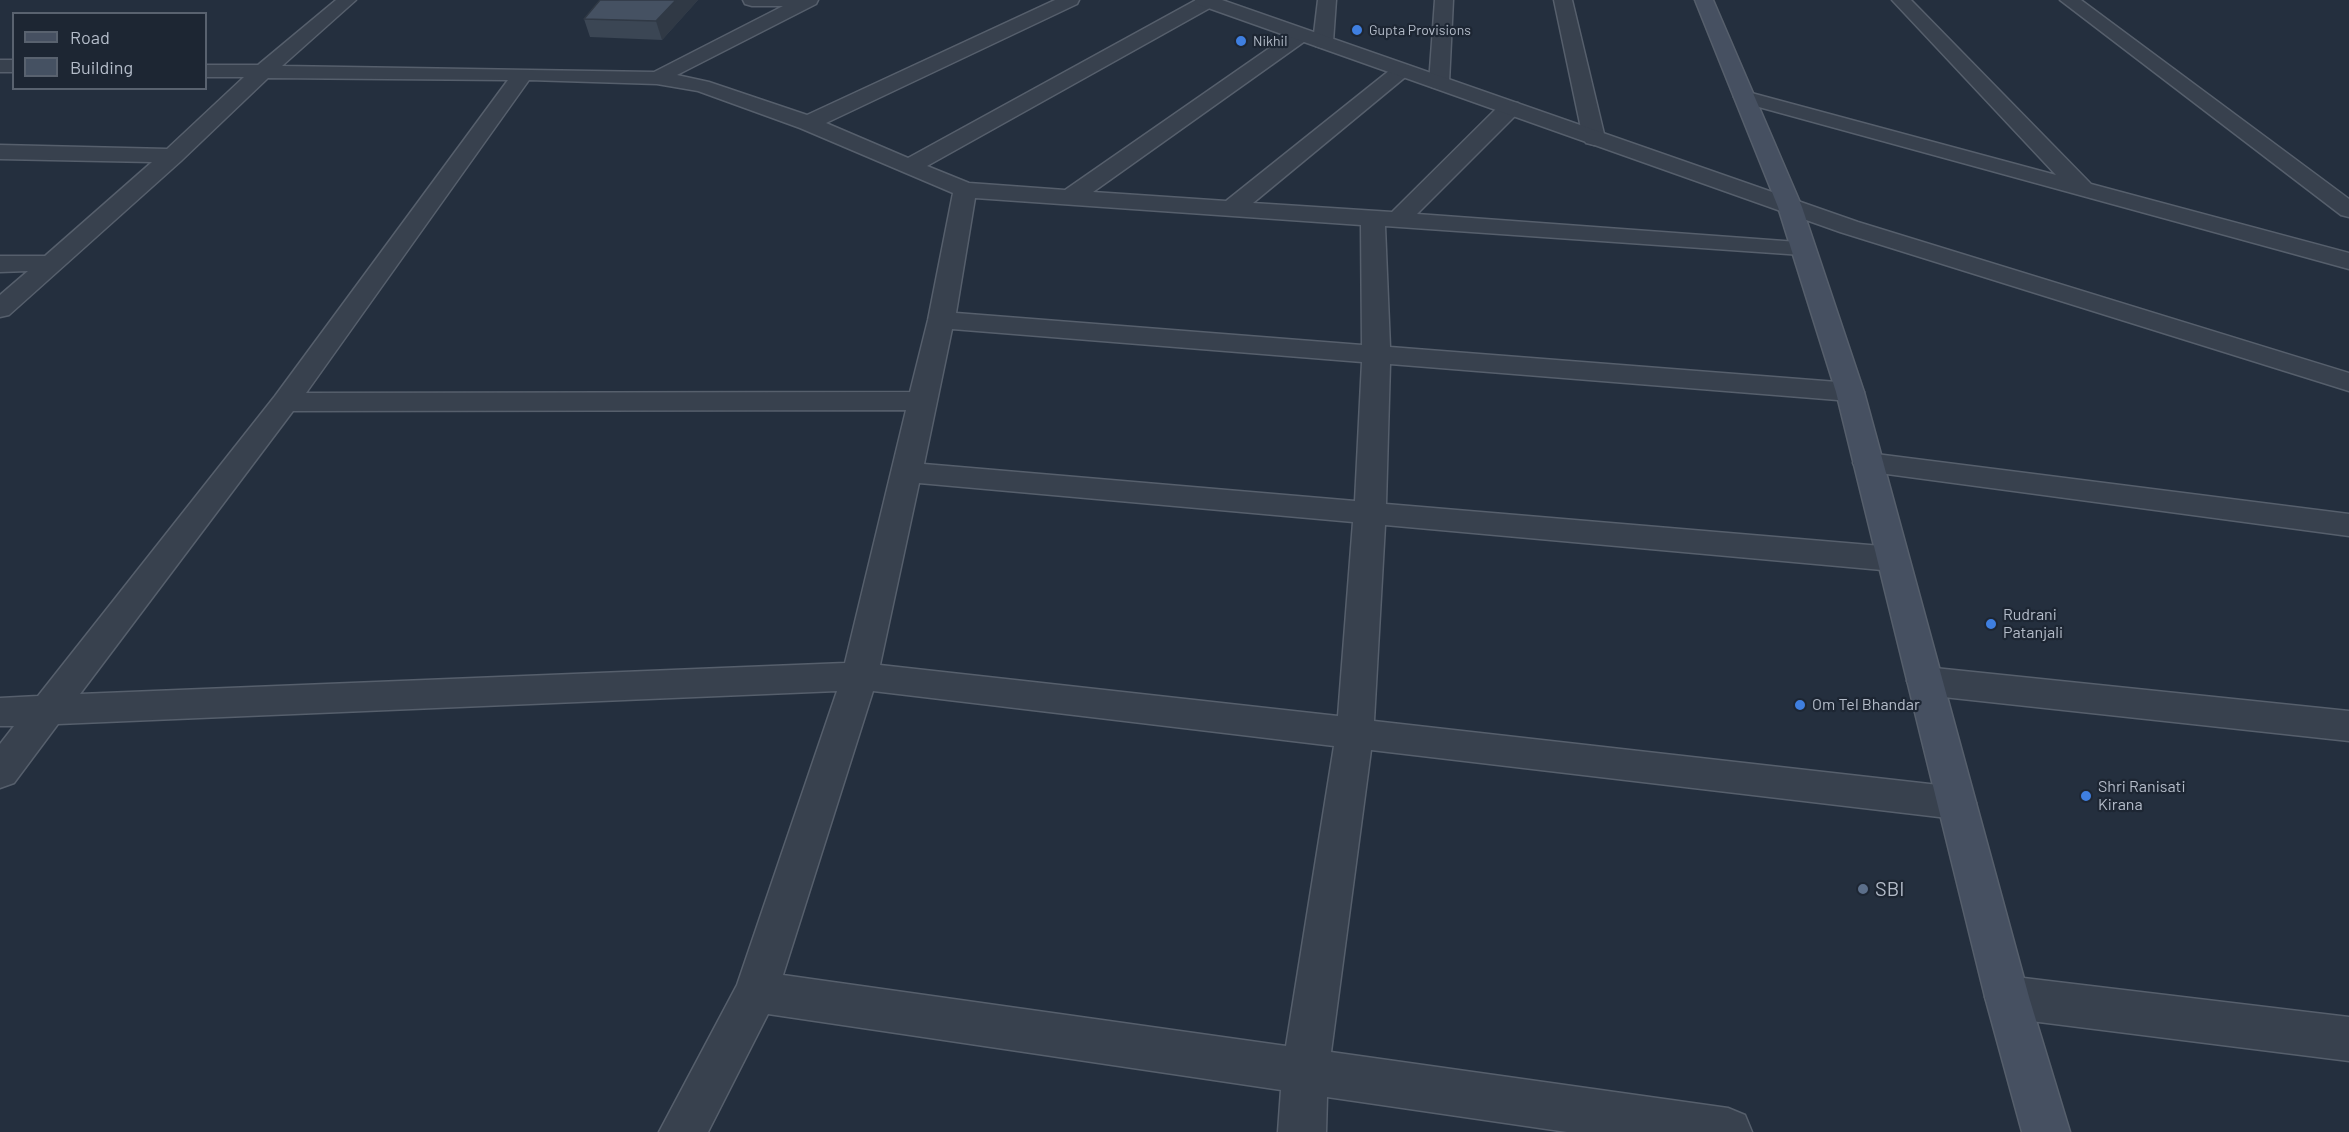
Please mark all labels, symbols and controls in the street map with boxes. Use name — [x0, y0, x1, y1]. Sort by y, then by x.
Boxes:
legend — [12, 12, 207, 90]
place label: Gupta Provisions — [1369, 22, 1471, 38]
marker: Gupta Provisions — [1350, 23, 1364, 37]
text: Road — [70, 26, 110, 48]
place label: Nikhil — [1253, 33, 1287, 49]
marker: Nikhil — [1234, 34, 1248, 48]
text: Building — [70, 56, 133, 78]
place label: Rudrani Patanjali — [2003, 605, 2063, 643]
marker: Rudrani Patanjali — [1984, 617, 1998, 631]
place label: Om Tel Bhandar — [1812, 695, 1920, 715]
marker: Om Tel Bhandar — [1793, 698, 1807, 712]
place label: Shri Ranisati Kirana — [2098, 777, 2185, 815]
marker: Shri Ranisati Kirana — [2079, 789, 2093, 803]
place label: SBI — [1875, 877, 1904, 901]
marker: SBI — [1856, 882, 1870, 896]

